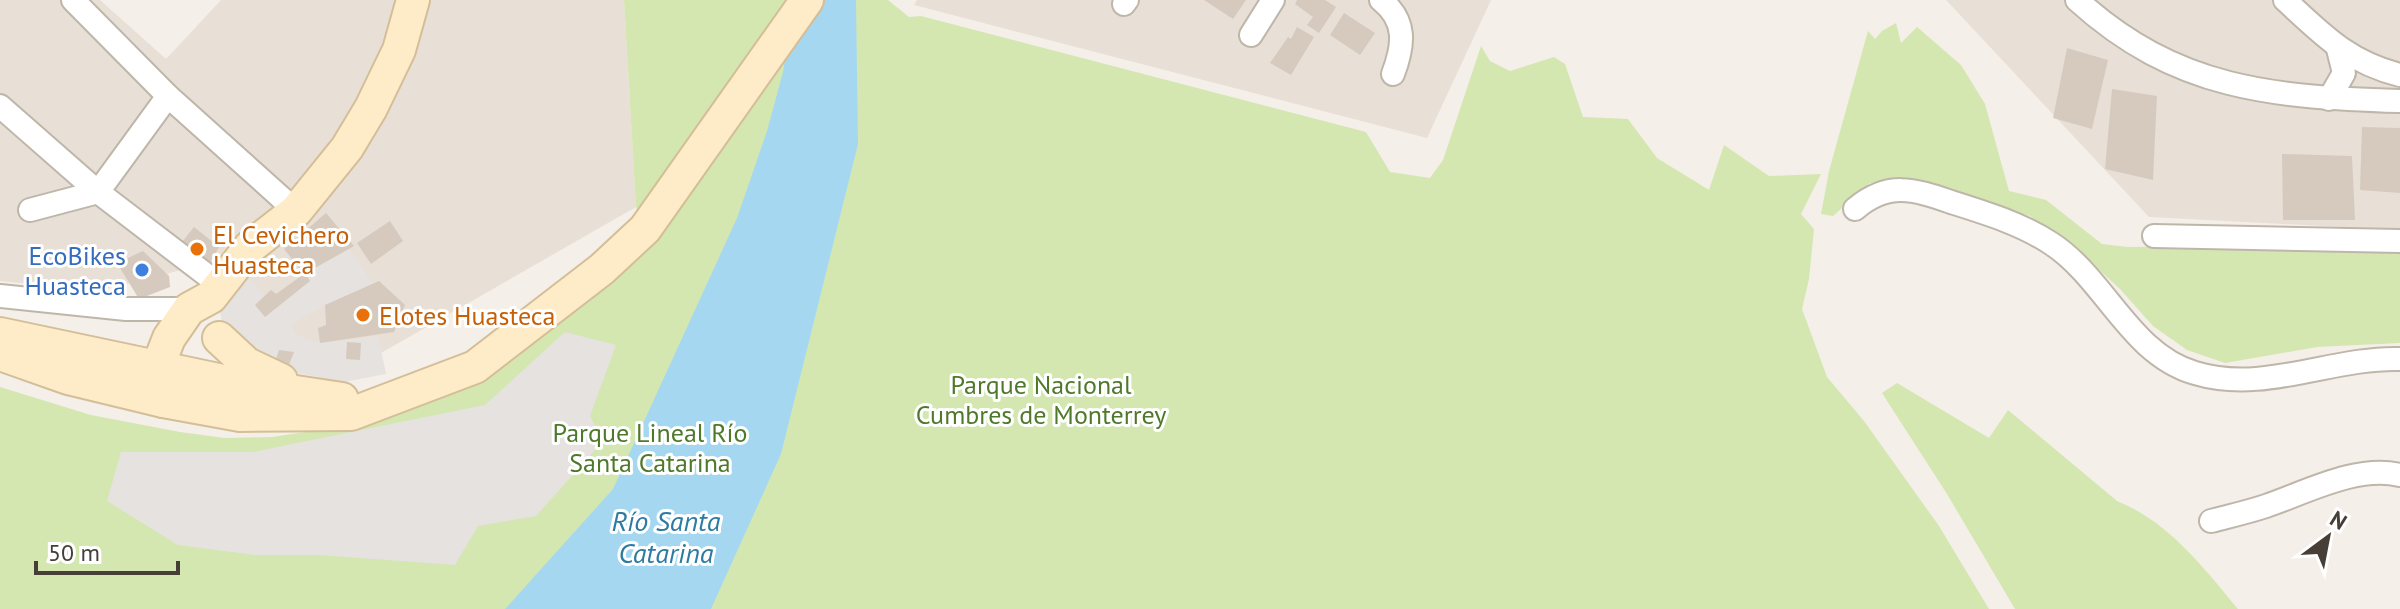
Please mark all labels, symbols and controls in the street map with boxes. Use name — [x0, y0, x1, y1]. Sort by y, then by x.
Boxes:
place label: El Cevichero Huasteca — [213, 218, 349, 281]
place label: EcoBikes Huasteca — [25, 239, 126, 302]
marker: El Cevichero Huasteca — [188, 240, 206, 258]
marker: EcoBikes Huasteca — [133, 261, 151, 279]
place label: Elotes Huasteca — [379, 299, 556, 332]
marker: Elotes Huasteca — [354, 306, 372, 324]
park label: Parque Nacional Cumbres de Monterrey — [916, 368, 1166, 431]
park label: Parque Lineal Río Santa Catarina — [553, 416, 747, 479]
north arrow — [2288, 497, 2368, 577]
water label: Río Santa Catarina — [612, 502, 721, 571]
text: N — [2325, 504, 2352, 536]
scale bar — [36, 525, 178, 575]
text: 50 m — [48, 537, 100, 568]

